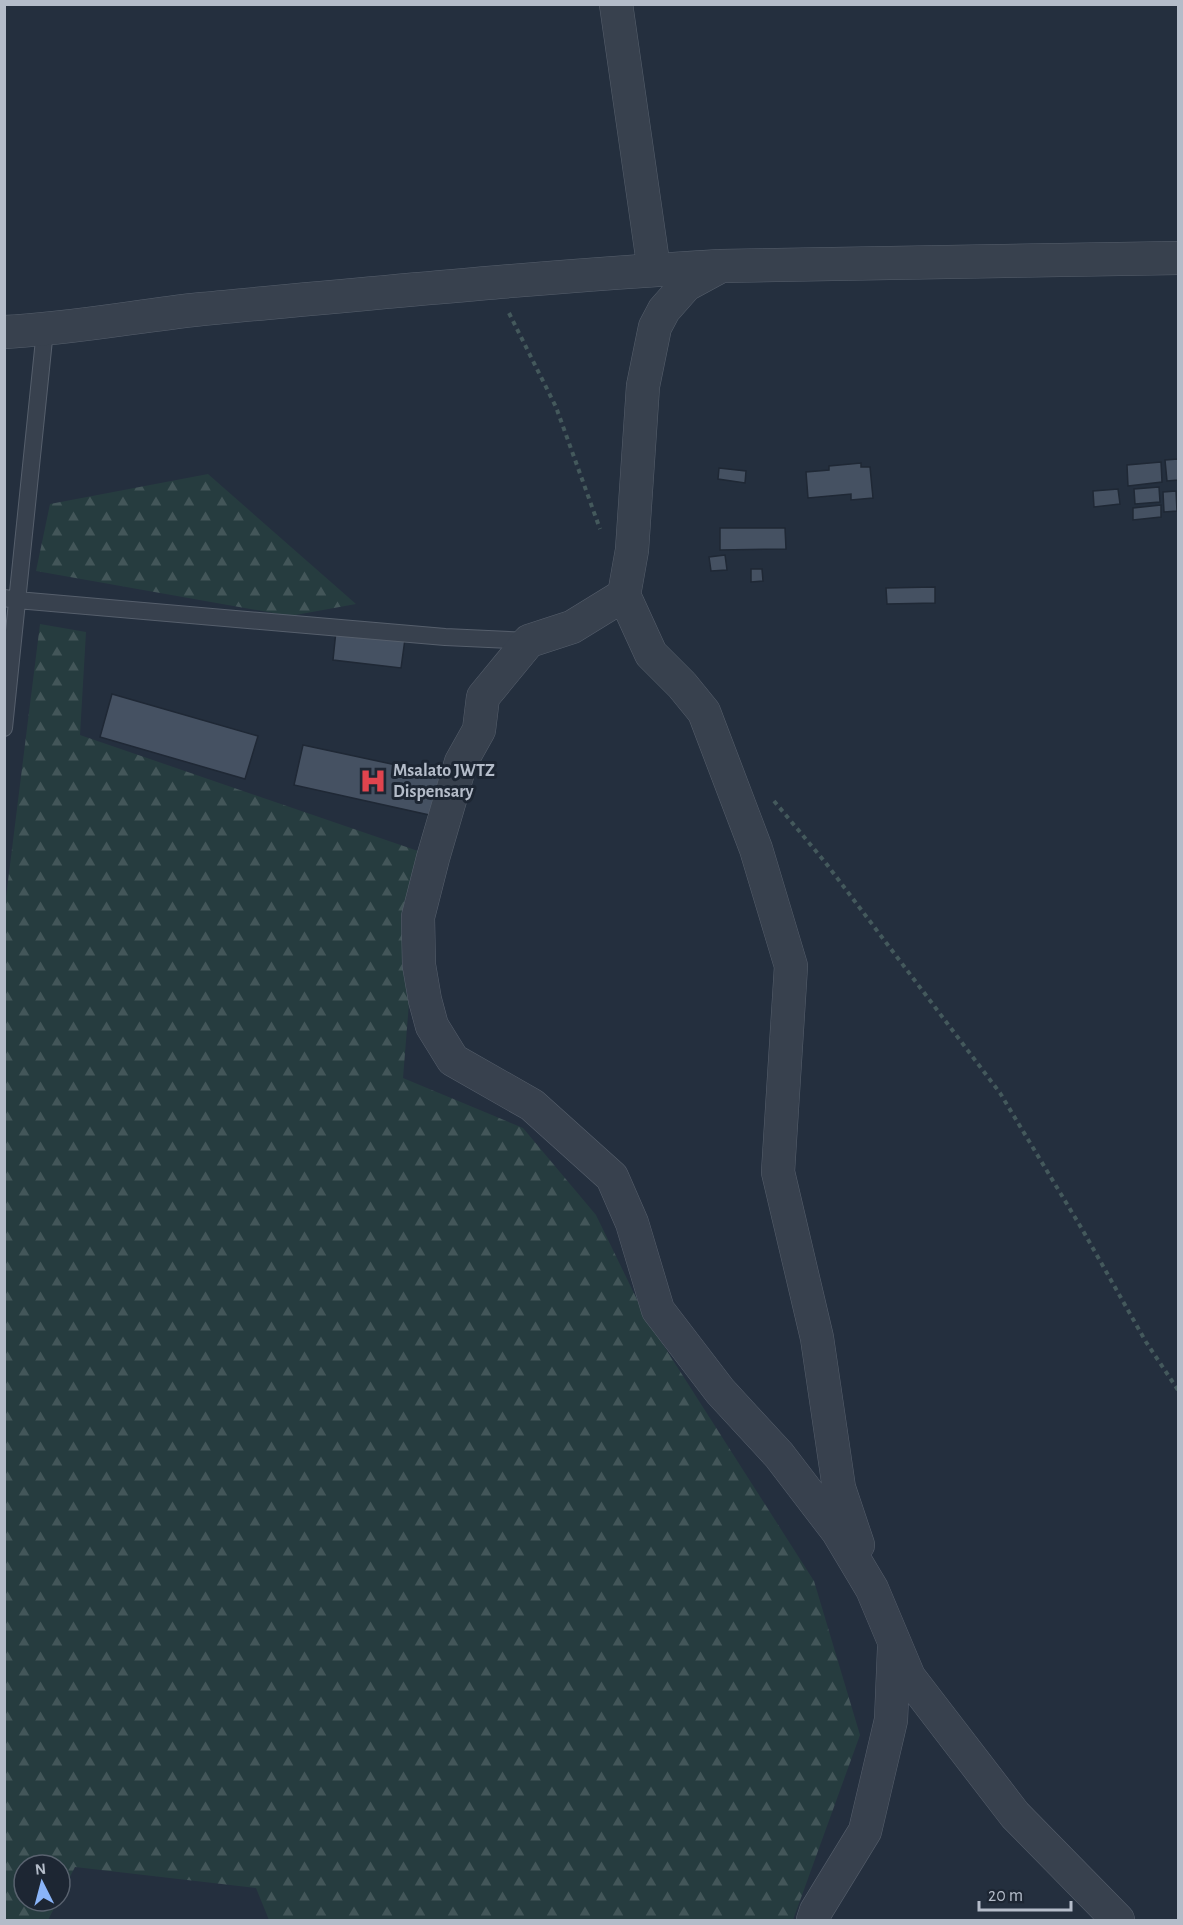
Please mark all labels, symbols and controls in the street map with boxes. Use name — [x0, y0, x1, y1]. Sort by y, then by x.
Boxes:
place label: Msalato JWTZ Dispensary — [393, 762, 495, 801]
hospital icon: Msalato JWTZ Dispensary — [358, 766, 388, 796]
north arrow — [12, 1853, 72, 1913]
text: N — [34, 1861, 47, 1878]
scale bar — [979, 1874, 1070, 1912]
text: 20 m — [988, 1887, 1023, 1905]

